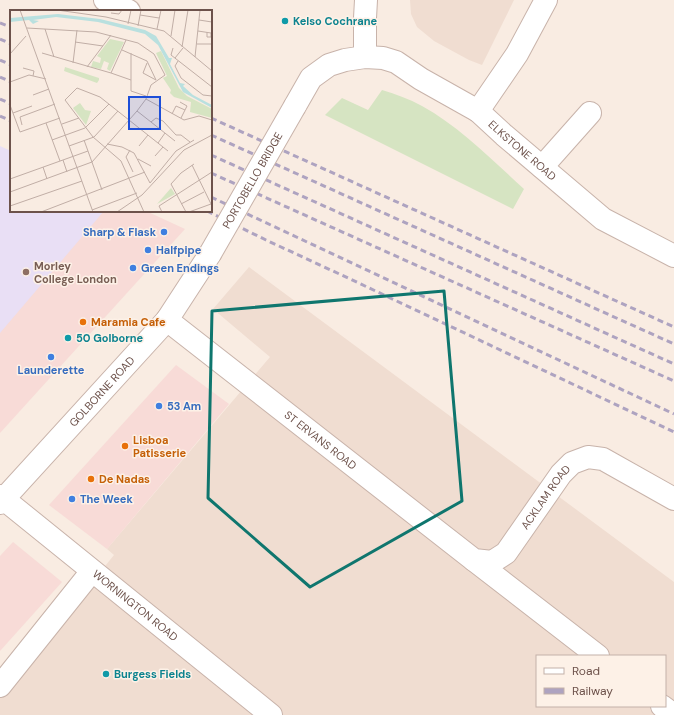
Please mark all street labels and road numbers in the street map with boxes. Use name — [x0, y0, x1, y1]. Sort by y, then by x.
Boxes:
street label: ELKSTONE ROAD — [486, 117, 560, 184]
street label: PORTOBELLO BRIDGE — [219, 130, 286, 231]
street label: GOLBORNE ROAD — [66, 353, 138, 430]
street label: ST ERVANS ROAD — [282, 408, 360, 473]
street label: ACKLAM ROAD — [518, 461, 574, 532]
street label: WORNINGTON ROAD — [90, 567, 181, 644]

